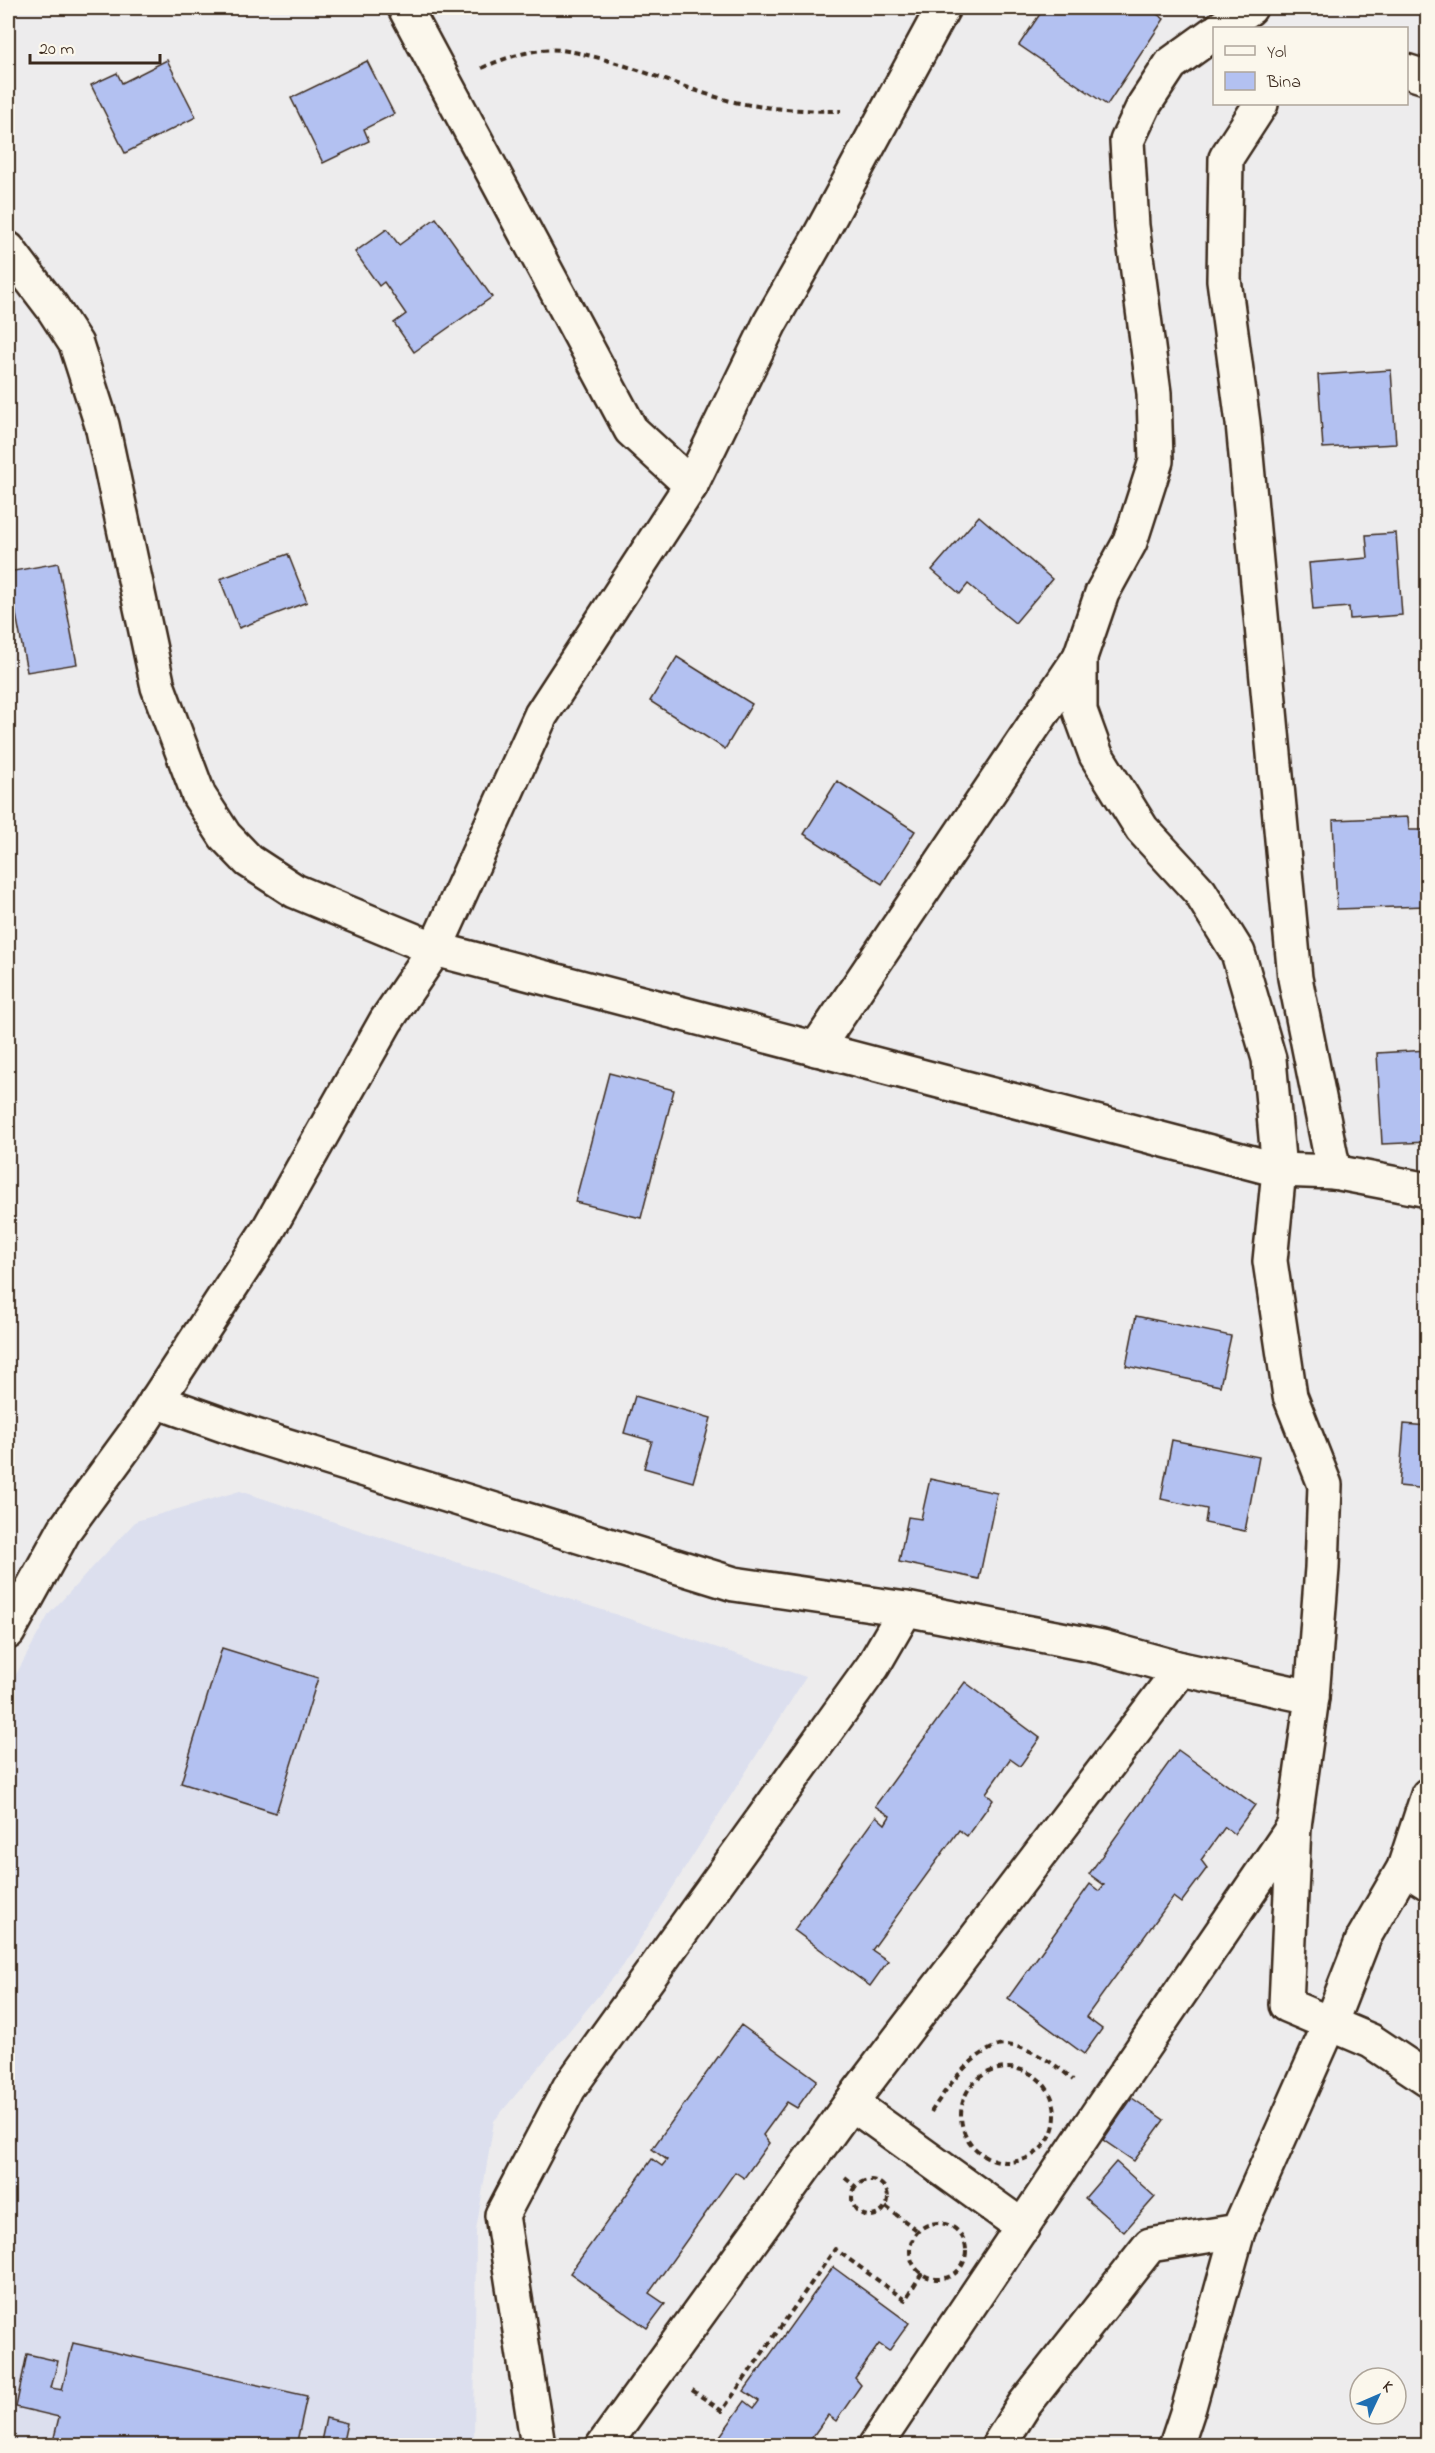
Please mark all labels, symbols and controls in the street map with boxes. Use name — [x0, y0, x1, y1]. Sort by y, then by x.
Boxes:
scale bar — [30, 27, 160, 65]
legend — [1213, 27, 1408, 105]
text: 20 m — [39, 37, 74, 63]
text: Yol — [1267, 40, 1287, 66]
text: Bina — [1266, 70, 1301, 96]
north arrow — [1348, 2366, 1408, 2426]
text: K — [1376, 2376, 1400, 2399]

